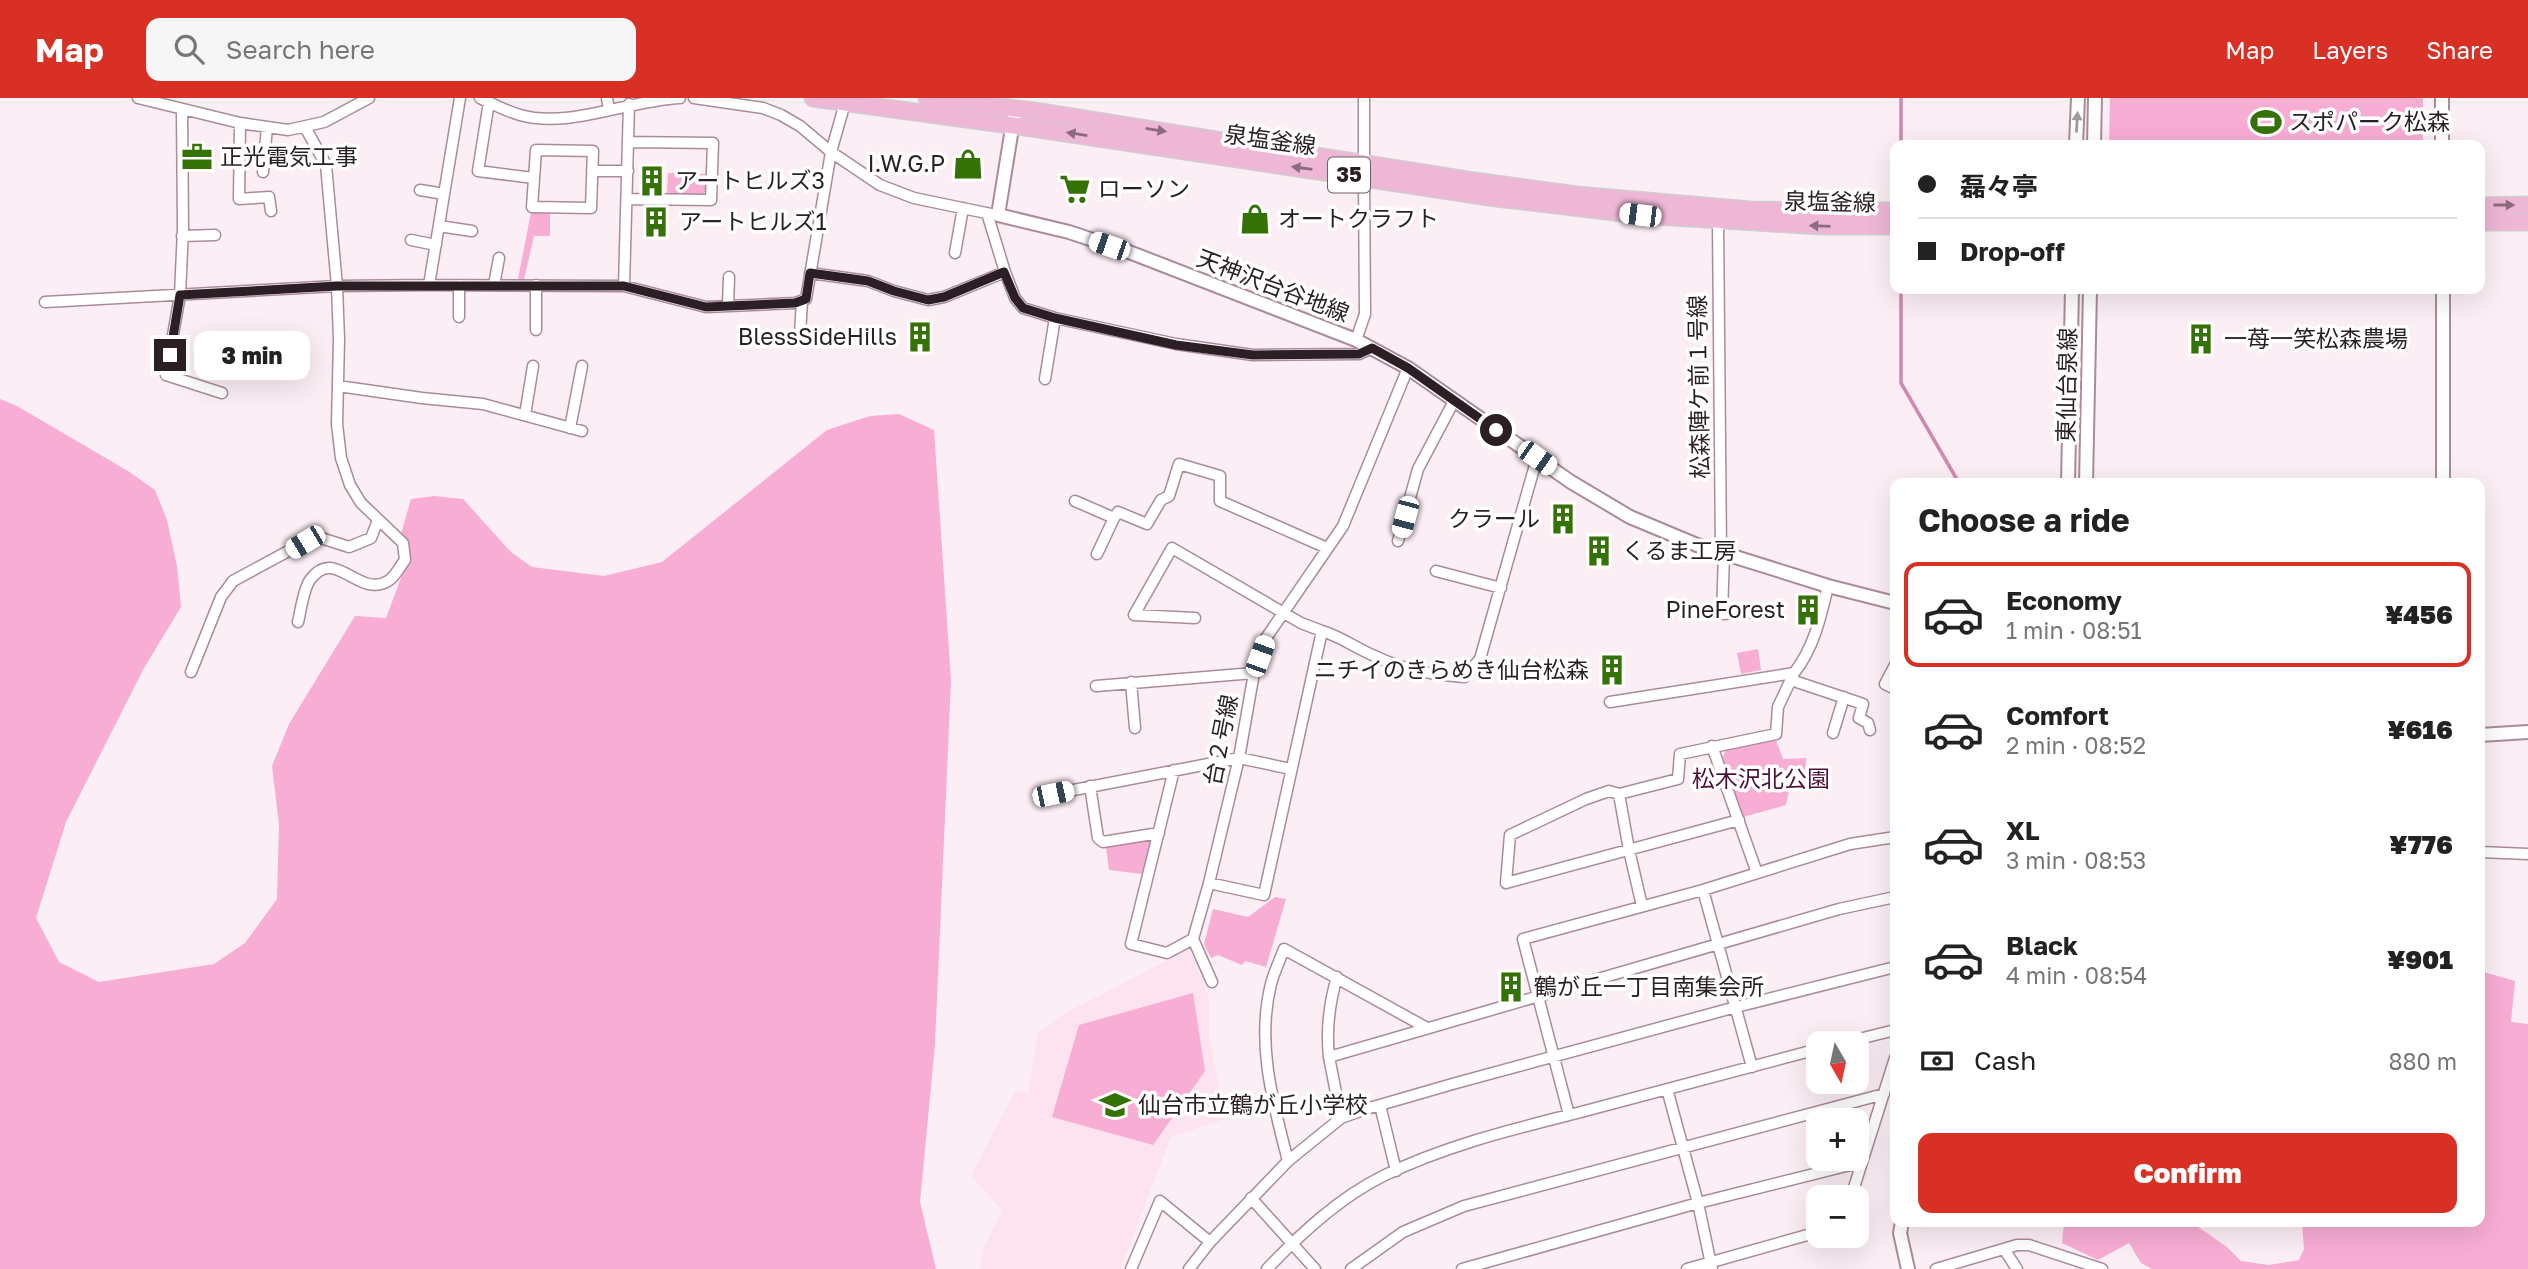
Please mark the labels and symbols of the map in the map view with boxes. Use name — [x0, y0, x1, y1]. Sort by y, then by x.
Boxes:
sports icon: スポパーク松森 — [2249, 105, 2283, 139]
place label: スポパーク松森 — [2289, 107, 2450, 135]
one-way arrow — [2071, 110, 2082, 132]
street label: 泉塩釜線 — [1223, 119, 1318, 159]
one-way arrow — [1145, 125, 1167, 136]
one-way arrow — [1066, 129, 1088, 140]
office icon: 正光電気工事 — [180, 140, 214, 174]
place label: 正光電気工事 — [220, 142, 358, 170]
shop icon: I.W.G.P — [951, 147, 985, 181]
place label: I.W.G.P — [867, 149, 945, 177]
road number: 35 — [1328, 158, 1370, 192]
one-way arrow — [1291, 162, 1313, 173]
building icon: アートヒルズ3 — [635, 164, 669, 198]
place label: アートヒルズ3 — [675, 166, 825, 194]
supermarket icon: ローソン — [1058, 172, 1092, 206]
place label: ローソン — [1098, 174, 1190, 202]
street label: 泉塩釜線 — [1784, 186, 1876, 216]
one-way arrow — [2493, 199, 2515, 211]
shop icon: オートクラフト — [1238, 202, 1272, 236]
car — [1618, 202, 1663, 228]
place label: オートクラフト — [1278, 204, 1439, 232]
building icon: アートヒルズ1 — [639, 205, 673, 239]
place label: アートヒルズ1 — [679, 207, 827, 235]
one-way arrow — [1809, 220, 1831, 231]
car — [1086, 229, 1133, 263]
street label: 天神沢台谷地線 — [1193, 243, 1354, 327]
street label: 松森陣ケ前１号線 — [1682, 295, 1714, 479]
building icon: BlessSideHills — [903, 320, 937, 354]
place label: BlessSideHills — [738, 322, 897, 350]
building icon: 一苺一笑松森農場 — [2184, 322, 2218, 356]
place label: 一苺一笑松森農場 — [2224, 324, 2408, 352]
street label: 東仙台泉線 — [2051, 327, 2081, 443]
callout: 3 min — [194, 330, 310, 380]
route end — [154, 339, 186, 371]
route start — [1480, 414, 1512, 446]
car — [1514, 437, 1561, 479]
car — [1390, 494, 1421, 540]
building icon: クラール — [1546, 502, 1580, 536]
place label: クラール — [1448, 504, 1540, 532]
car — [282, 522, 329, 562]
building icon: くるま工房 — [1582, 534, 1616, 568]
place label: くるま工房 — [1622, 536, 1737, 564]
building icon: PineForest — [1791, 593, 1825, 627]
place label: PineForest — [1666, 595, 1785, 623]
car — [1243, 633, 1278, 679]
building icon: ニチイのきらめき仙台松森 — [1595, 653, 1629, 687]
place label: ニチイのきらめき仙台松森 — [1314, 655, 1589, 683]
street label: 台２号線 — [1197, 692, 1243, 788]
park label: 松木沢北公園 — [1692, 764, 1830, 792]
car — [1031, 779, 1076, 809]
building icon: 鶴が丘一丁目南集会所 — [1494, 970, 1528, 1004]
place label: 鶴が丘一丁目南集会所 — [1534, 972, 1764, 1000]
north arrow — [1806, 1031, 1869, 1094]
school or university icon: 仙台市立鶴が丘小学校 — [1098, 1088, 1132, 1122]
place label: 仙台市立鶴が丘小学校 — [1138, 1090, 1368, 1118]

